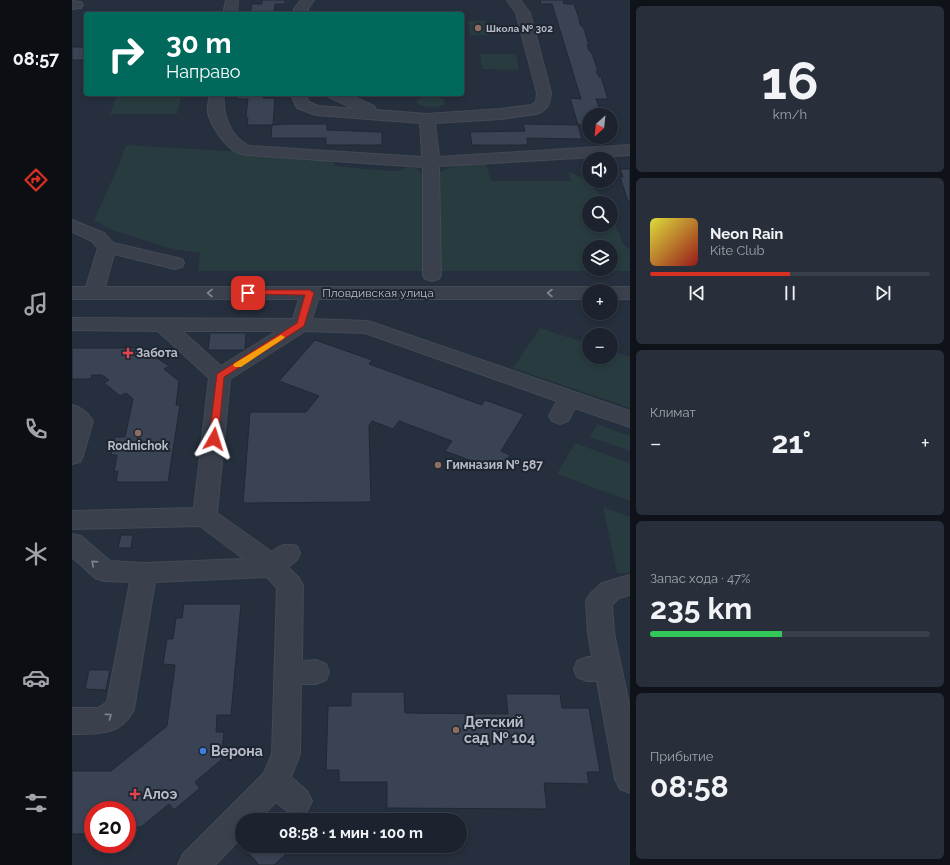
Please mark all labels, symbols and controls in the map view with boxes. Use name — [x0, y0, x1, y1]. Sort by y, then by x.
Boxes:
marker: Школа № 302 — [473, 23, 483, 33]
place label: Школа № 302 — [486, 23, 553, 34]
text: 30 m — [166, 27, 232, 60]
icon: right — [100, 28, 152, 80]
text: 08:57 — [13, 48, 59, 69]
text: 16 — [761, 50, 819, 111]
text: Направо — [166, 61, 240, 82]
text: km/h — [773, 107, 807, 122]
north arrow — [582, 108, 618, 144]
map controls — [582, 108, 618, 364]
button: sound — [582, 152, 618, 188]
icon: directions — [22, 166, 50, 194]
button: search — [582, 196, 618, 232]
text: Neon Rain — [710, 225, 783, 243]
button: layers — [582, 240, 618, 276]
text: Kite Club — [710, 243, 765, 258]
pin — [231, 276, 265, 310]
icon: arrive — [237, 282, 259, 304]
icon: previous — [686, 282, 708, 304]
icon: pause — [779, 282, 801, 304]
icon: next — [872, 282, 894, 304]
button: + — [582, 284, 618, 320]
street label: Пловдивская улица — [322, 286, 434, 300]
one-way arrow — [207, 289, 213, 297]
one-way arrow — [547, 289, 553, 297]
icon: music — [22, 290, 50, 318]
button: − — [582, 328, 618, 364]
place label: Забота — [136, 346, 178, 360]
marker: Забота — [123, 348, 133, 358]
text: Климат — [650, 405, 696, 420]
icon: phone — [22, 415, 50, 443]
position arrow — [193, 418, 235, 460]
text: 21° — [772, 425, 811, 460]
marker: Rodnichok — [133, 428, 143, 438]
text: − — [650, 430, 662, 456]
text: + — [921, 430, 930, 456]
place label: Rodnichok — [107, 439, 169, 453]
place label: Гимназия № 587 — [446, 458, 543, 472]
marker: Гимназия № 587 — [433, 460, 443, 470]
icon: climate — [22, 540, 50, 568]
one-way arrow — [92, 560, 99, 567]
text: Запас хода · 47% — [650, 571, 750, 586]
text: 235 km — [650, 591, 752, 626]
icon: car — [22, 664, 50, 692]
one-way arrow — [105, 714, 112, 721]
place label: Детский сад № 104 — [464, 714, 535, 746]
marker: Детский сад № 104 — [451, 725, 461, 735]
place label: Верона — [211, 743, 263, 759]
marker: Верона — [198, 746, 208, 756]
text: Прибытие — [650, 749, 713, 764]
text: 08:58 — [650, 769, 729, 804]
place label: Алоэ — [143, 786, 177, 802]
icon: filters — [22, 789, 50, 817]
marker: Алоэ — [130, 789, 140, 799]
speed limit sign: 20 — [84, 801, 136, 853]
text: 08:58 · 1 мин · 100 m — [279, 824, 423, 842]

